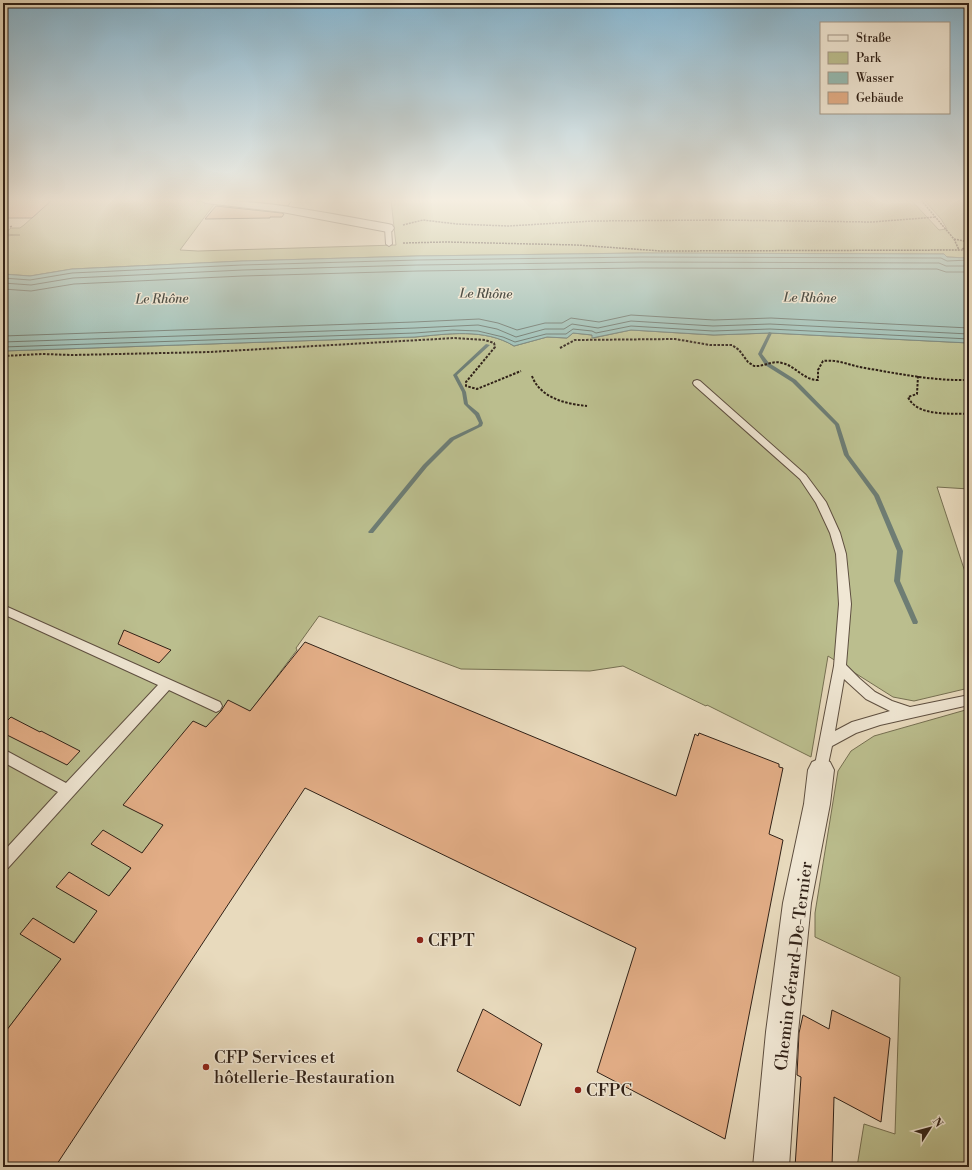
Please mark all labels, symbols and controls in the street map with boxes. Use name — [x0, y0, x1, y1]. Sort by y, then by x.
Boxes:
legend — [820, 22, 950, 114]
text: Straße — [856, 31, 891, 46]
text: Park — [856, 51, 882, 66]
text: Wasser — [855, 71, 894, 86]
text: Gebäude — [856, 91, 904, 106]
water label: Le Rhône — [458, 286, 513, 302]
water label: Le Rhône — [782, 290, 837, 306]
water label: Le Rhône — [134, 291, 189, 307]
street label: Chemin Gérard-De-Ternier — [770, 860, 818, 1072]
place label: CFPT — [428, 930, 475, 952]
marker: CFPT — [415, 935, 425, 945]
place label: CFP Services et hôtellerie-Restauration — [214, 1047, 395, 1089]
marker: CFP Services et hôtellerie-Restauration — [201, 1062, 211, 1072]
place label: CFPC — [586, 1080, 632, 1102]
marker: CFPC — [573, 1085, 583, 1095]
north arrow — [910, 1108, 950, 1148]
text: N — [929, 1115, 946, 1131]

